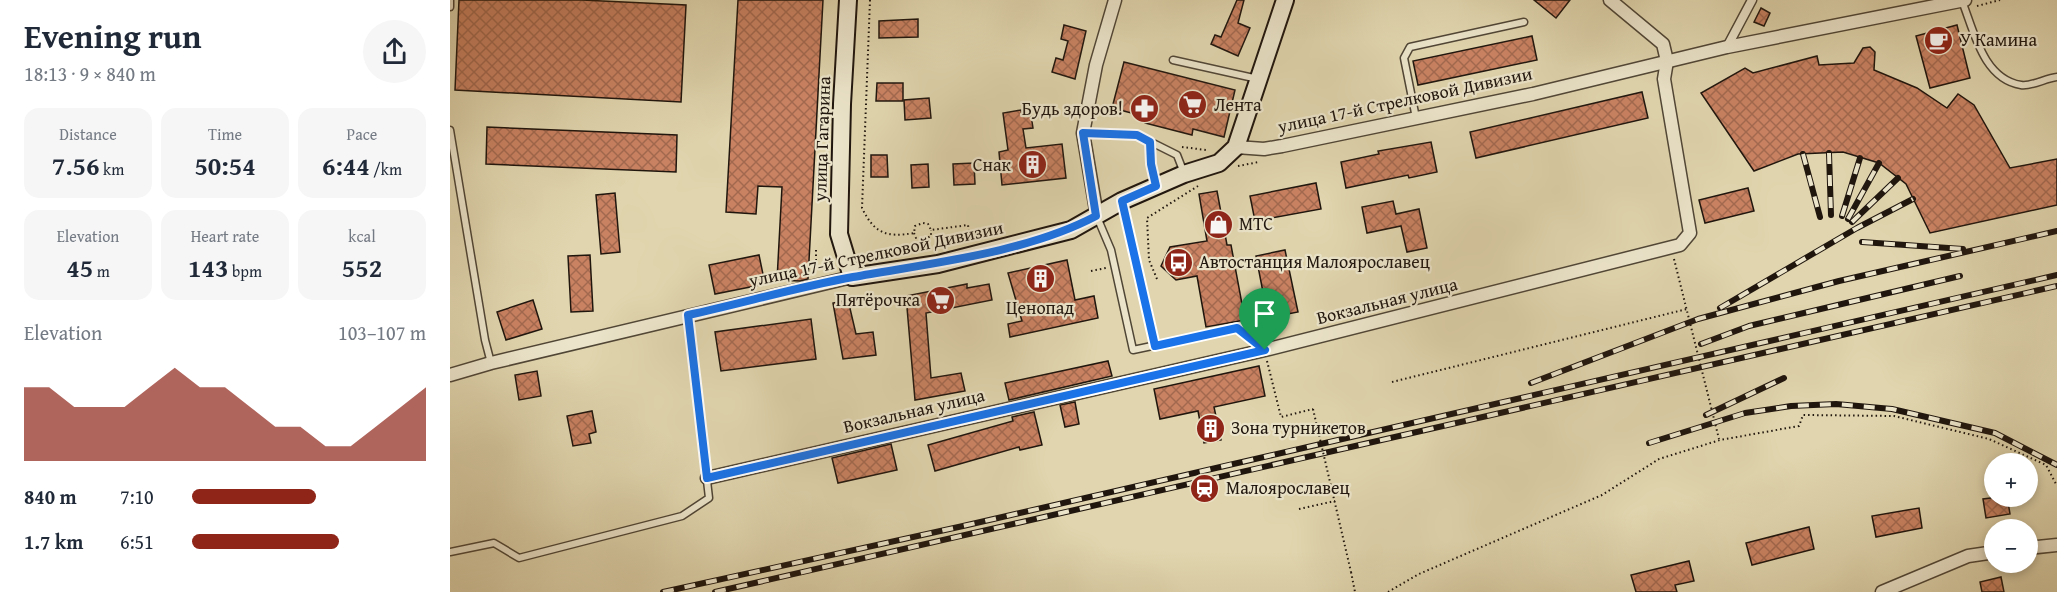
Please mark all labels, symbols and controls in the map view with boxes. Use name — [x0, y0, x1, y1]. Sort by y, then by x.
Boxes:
text: Evening run — [24, 12, 201, 60]
button: share — [363, 20, 426, 83]
cafe icon: У Камина — [1923, 24, 1955, 56]
place label: У Камина — [1960, 26, 2038, 53]
text: 18:13 · 9 × 840 m — [24, 59, 156, 88]
street label: улица 17-й Стрелковой Дивизии — [1274, 59, 1535, 140]
street label: улица Гагарина — [806, 75, 837, 203]
supermarket icon: Лента — [1177, 89, 1209, 121]
place label: Лента — [1214, 91, 1262, 118]
pharmacy icon: Будь здоров! — [1128, 93, 1160, 125]
place label: Будь здоров! — [1022, 95, 1123, 122]
text: Distance — [59, 122, 117, 146]
text: Time — [208, 122, 242, 146]
text: Pace — [347, 122, 377, 146]
text: 7.56 — [52, 146, 100, 185]
text: 50:54 — [194, 146, 256, 185]
text: 6:44 — [322, 146, 370, 185]
building icon: Снак — [1016, 149, 1048, 181]
place label: Снак — [973, 151, 1012, 178]
text: km — [100, 157, 124, 181]
text: /km — [370, 157, 402, 181]
shop icon: МТС — [1202, 208, 1234, 240]
place label: МТС — [1239, 210, 1273, 237]
street label: улица 17-й Стрелковой Дивизии — [745, 213, 1006, 294]
text: Elevation — [57, 224, 119, 248]
text: Heart rate — [191, 224, 259, 248]
text: kcal — [348, 224, 376, 248]
bus stop icon: Автостанция Малоярославец — [1162, 246, 1194, 278]
text: 45 — [66, 248, 93, 287]
text: 143 — [188, 248, 228, 287]
text: 552 — [342, 248, 382, 287]
place label: Автостанция Малоярославец — [1199, 248, 1430, 275]
text: m — [93, 259, 110, 283]
text: bpm — [228, 259, 262, 283]
building icon: Ценопад — [1024, 263, 1056, 295]
street label: Вокзальная улица — [1314, 270, 1461, 331]
supermarket icon: Пятёрочка — [925, 284, 957, 316]
place label: Пятёрочка — [836, 286, 920, 313]
pin — [1239, 288, 1290, 350]
place label: Ценопад — [1006, 294, 1074, 321]
icon: arrive — [1248, 297, 1281, 330]
text: Elevation — [24, 318, 102, 347]
text: 103–107 m — [338, 318, 426, 347]
street label: Вокзальная улица — [841, 381, 988, 440]
building icon: Зона турникетов — [1194, 412, 1226, 444]
place label: Зона турникетов — [1231, 414, 1366, 441]
map controls — [1984, 453, 2038, 573]
button: + — [1984, 453, 2038, 507]
station icon: Малоярославец — [1189, 472, 1221, 504]
place label: Малоярославец — [1226, 474, 1350, 501]
text: 840 m — [24, 482, 77, 511]
text: 7:10 — [120, 482, 154, 511]
button: − — [1984, 519, 2038, 573]
text: 1.7 km — [24, 527, 83, 556]
text: 6:51 — [120, 527, 154, 556]

